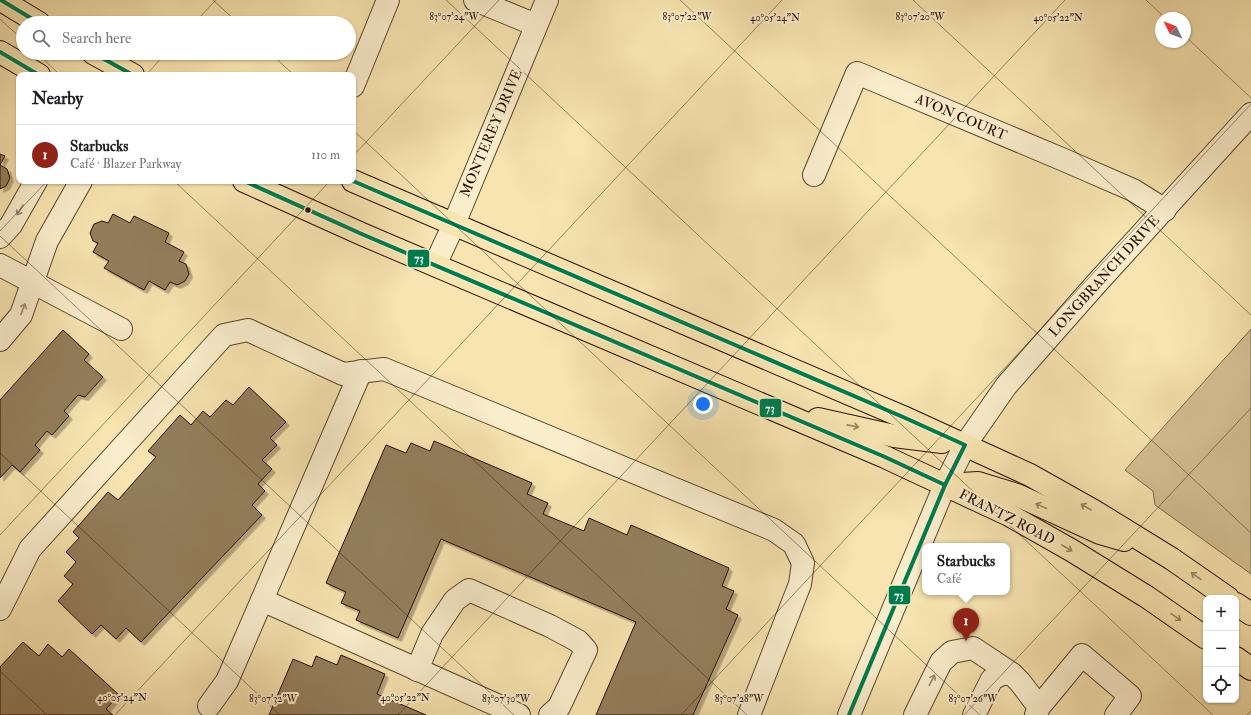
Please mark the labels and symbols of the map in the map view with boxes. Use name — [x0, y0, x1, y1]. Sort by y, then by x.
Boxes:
text: 83°07'24"W — [429, 11, 479, 23]
text: 83°07'22"W — [662, 11, 712, 23]
text: 83°07'20"W — [895, 11, 945, 23]
text: 40°05'24"N — [750, 12, 800, 24]
text: 40°05'22"N — [1033, 12, 1083, 24]
north arrow — [1155, 12, 1191, 48]
street label: MONTEREY DRIVE — [456, 67, 526, 199]
street label: AVON COURT — [912, 90, 1010, 144]
one-way arrow — [15, 204, 23, 216]
unlabelled marker — [303, 205, 313, 215]
street label: LONGBRANCH DRIVE — [1045, 212, 1163, 340]
line badge: 73 — [407, 249, 430, 268]
text: 73 — [414, 252, 424, 265]
one-way arrow — [19, 304, 27, 316]
your location — [693, 394, 713, 414]
line badge: 73 — [759, 398, 782, 418]
text: 73 — [765, 402, 775, 415]
one-way arrow — [846, 423, 859, 431]
street label: FRANTZ ROAD — [956, 485, 1058, 549]
one-way arrow — [1035, 502, 1047, 509]
one-way arrow — [1080, 502, 1092, 510]
one-way arrow — [1061, 544, 1073, 552]
one-way arrow — [1190, 572, 1201, 580]
line badge: 73 — [888, 585, 911, 605]
text: 73 — [894, 589, 904, 602]
pin: 1 — [953, 608, 979, 641]
one-way arrow — [1171, 613, 1182, 621]
one-way arrow — [929, 674, 937, 686]
text: 40°05'24"N — [97, 692, 147, 704]
text: 40°05'22"N — [380, 692, 430, 704]
text: 83°07'32"W — [249, 693, 298, 705]
text: 83°07'30"W — [482, 693, 531, 705]
text: 83°07'28"W — [715, 693, 764, 705]
text: 83°07'26"W — [949, 693, 998, 705]

